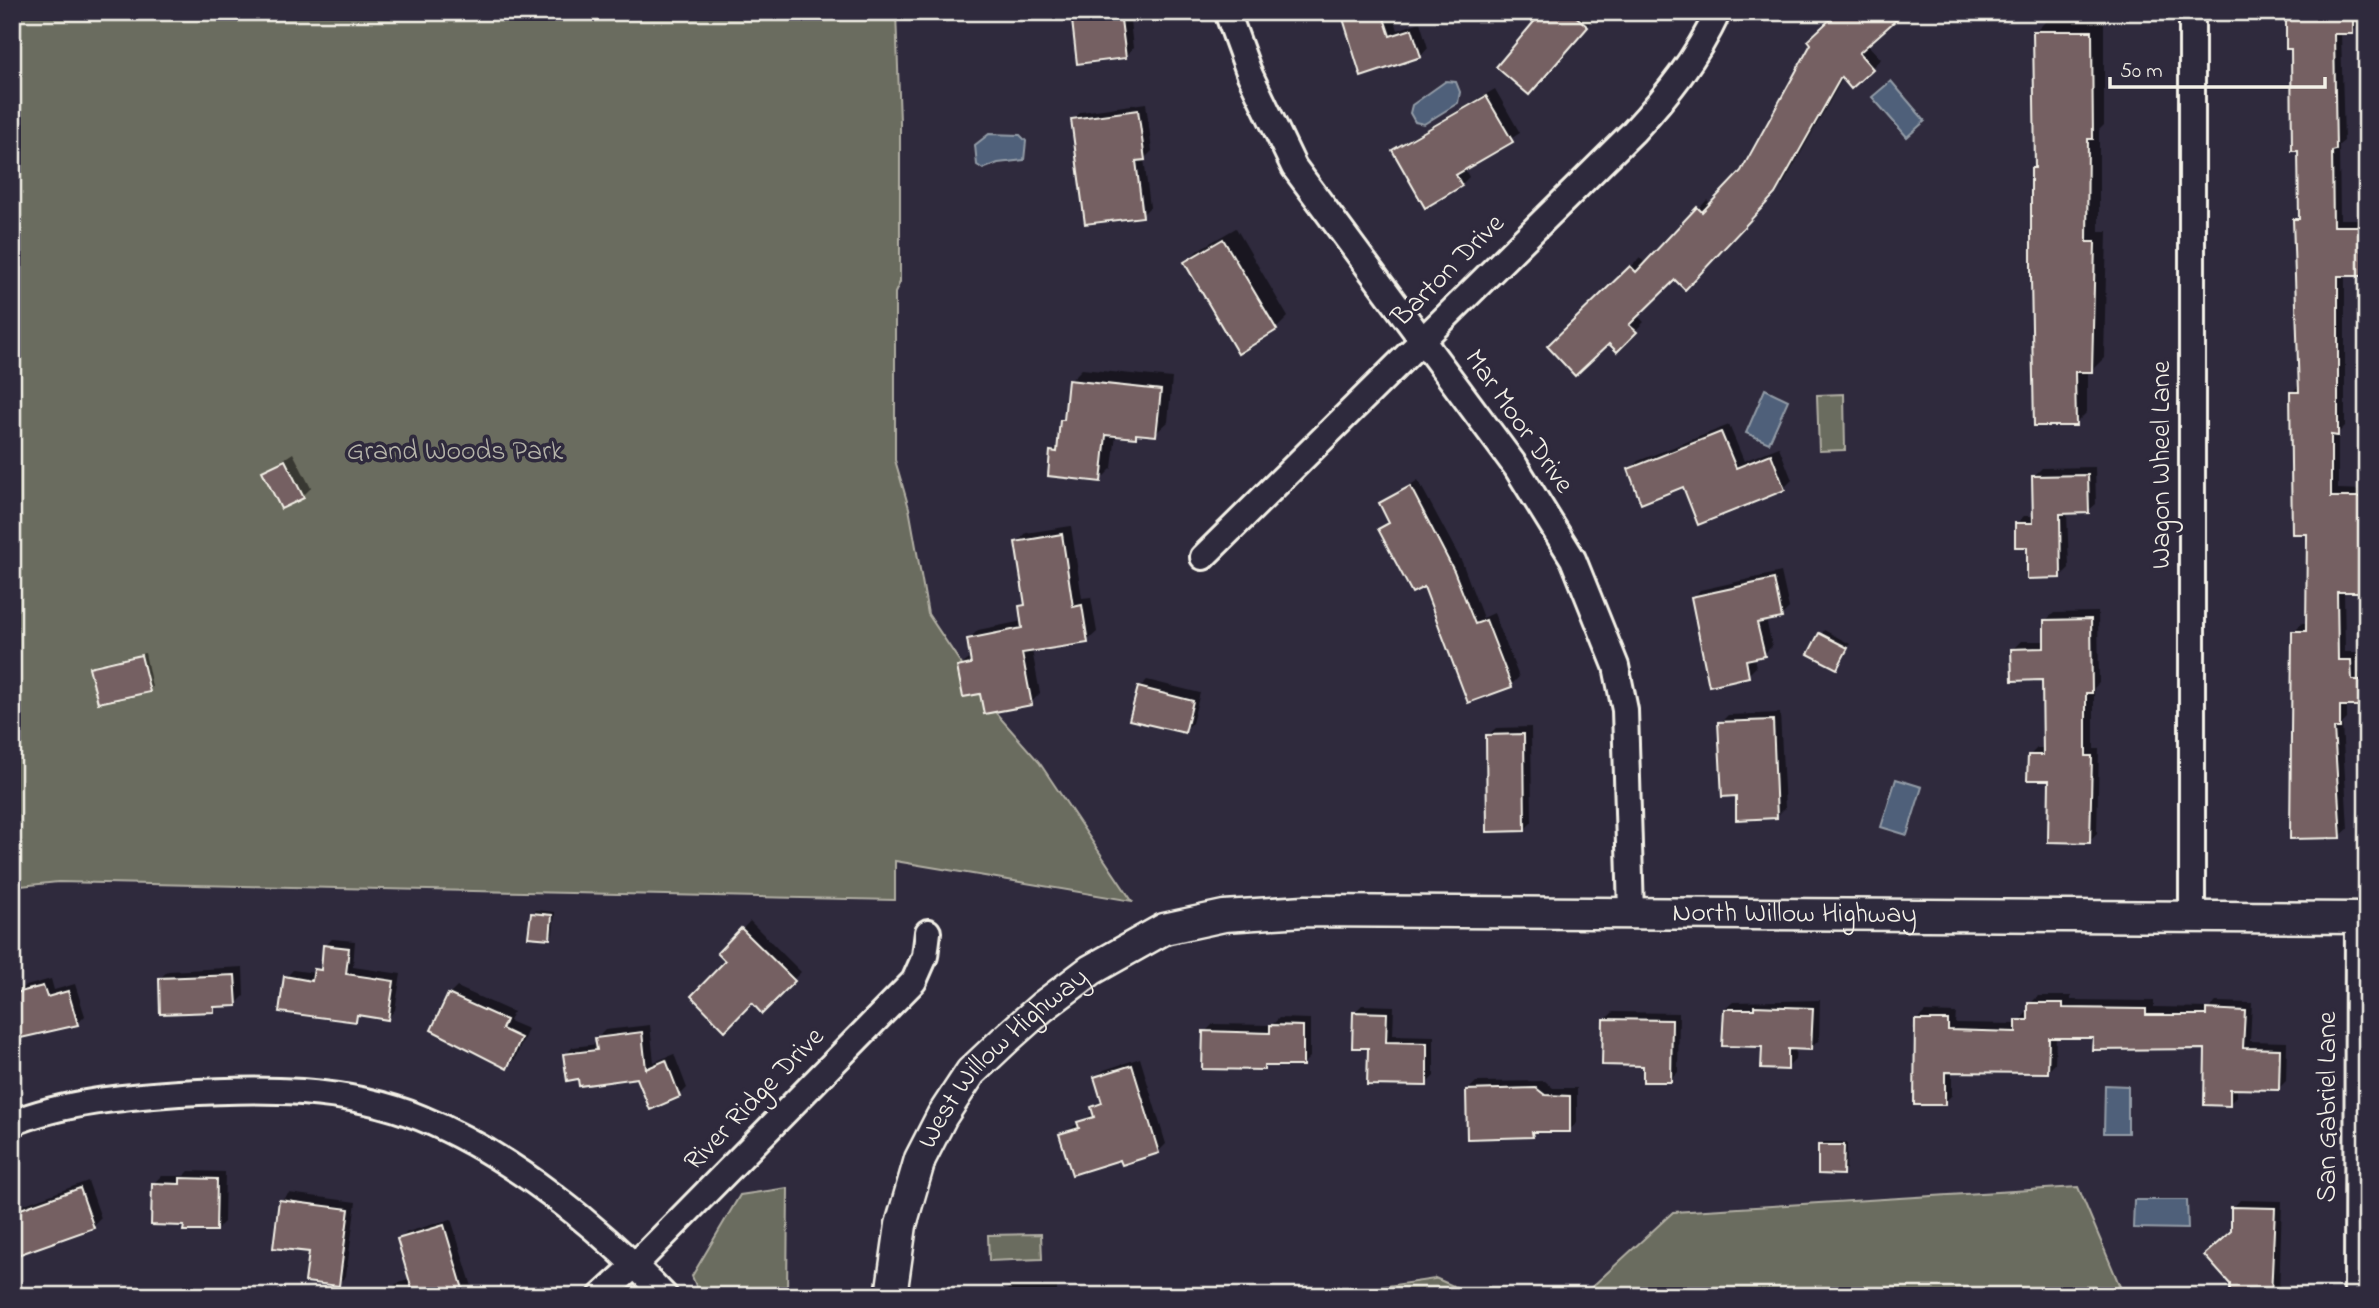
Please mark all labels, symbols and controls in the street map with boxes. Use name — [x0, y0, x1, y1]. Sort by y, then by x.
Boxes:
scale bar — [2110, 46, 2325, 90]
text: 50 m — [2120, 57, 2163, 87]
street label: Barton Drive — [1382, 205, 1515, 338]
street label: Mar Moor Drive — [1453, 341, 1583, 503]
street label: Wagon Wheel Lane — [2142, 360, 2183, 569]
park label: Grand Woods Park — [347, 432, 564, 473]
street label: North Willow Highway — [1672, 893, 1917, 936]
street label: West Willow Highway — [908, 958, 1098, 1156]
street label: San Gabriel Lane — [2308, 1011, 2349, 1203]
street label: River Ridge Drive — [675, 1018, 835, 1182]

